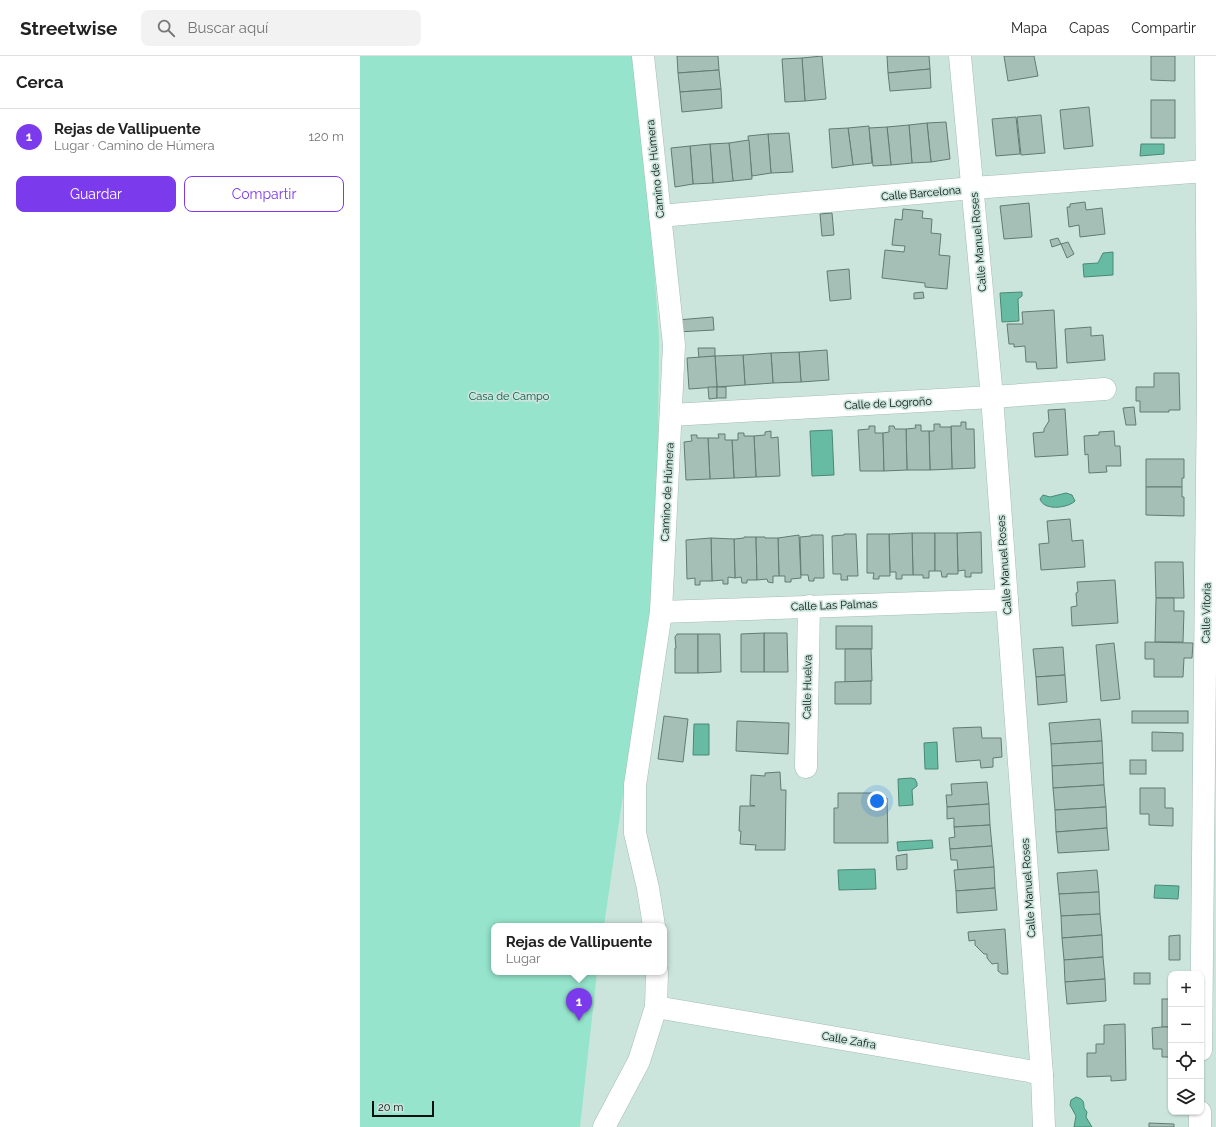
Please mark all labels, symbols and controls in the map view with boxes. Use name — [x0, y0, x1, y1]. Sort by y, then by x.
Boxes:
search box — [141, 10, 421, 46]
text: Streetwise — [20, 17, 117, 39]
icon: search — [155, 17, 177, 39]
text: Buscar aquí — [187, 19, 268, 37]
text: Mapa — [1011, 20, 1047, 36]
text: Capas — [1069, 20, 1109, 36]
text: Compartir — [1131, 20, 1196, 36]
text: Cerca — [16, 72, 64, 92]
street label: Camino de Húmera — [644, 119, 667, 219]
text: Rejas de Vallipuente — [54, 120, 201, 138]
text: 1 — [26, 129, 32, 144]
text: 120 m — [308, 129, 344, 144]
text: Lugar · Camino de Húmera — [54, 138, 215, 153]
button: Guardar — [16, 176, 176, 212]
button: Compartir — [184, 176, 344, 212]
street label: Calle Barcelona — [881, 184, 962, 203]
street label: Calle Manuel Roses — [968, 192, 989, 292]
park label: Casa de Campo — [469, 390, 550, 403]
street label: Calle de Logroño — [844, 395, 933, 412]
street label: Camino de Húmera — [658, 442, 677, 542]
street label: Calle Manuel Roses — [995, 515, 1014, 615]
street label: Calle Vitoria — [1199, 583, 1214, 643]
street label: Calle Las Palmas — [791, 597, 877, 614]
street label: Calle Huelva — [800, 655, 815, 719]
your location — [867, 791, 887, 811]
street label: Calle Manuel Roses — [1019, 838, 1038, 938]
popup — [491, 923, 667, 975]
text: Rejas de Vallipuente — [506, 933, 652, 951]
text: Lugar — [506, 951, 541, 966]
map controls — [1168, 971, 1204, 1115]
button: + — [1168, 971, 1204, 1007]
pin: 1 — [566, 988, 592, 1021]
button: − — [1168, 1007, 1204, 1043]
street label: Calle Zafra — [821, 1029, 877, 1052]
button: locate — [1168, 1043, 1204, 1079]
button: layers — [1168, 1079, 1204, 1115]
scale bar — [372, 1099, 434, 1118]
text: 20 m — [378, 1101, 403, 1114]

